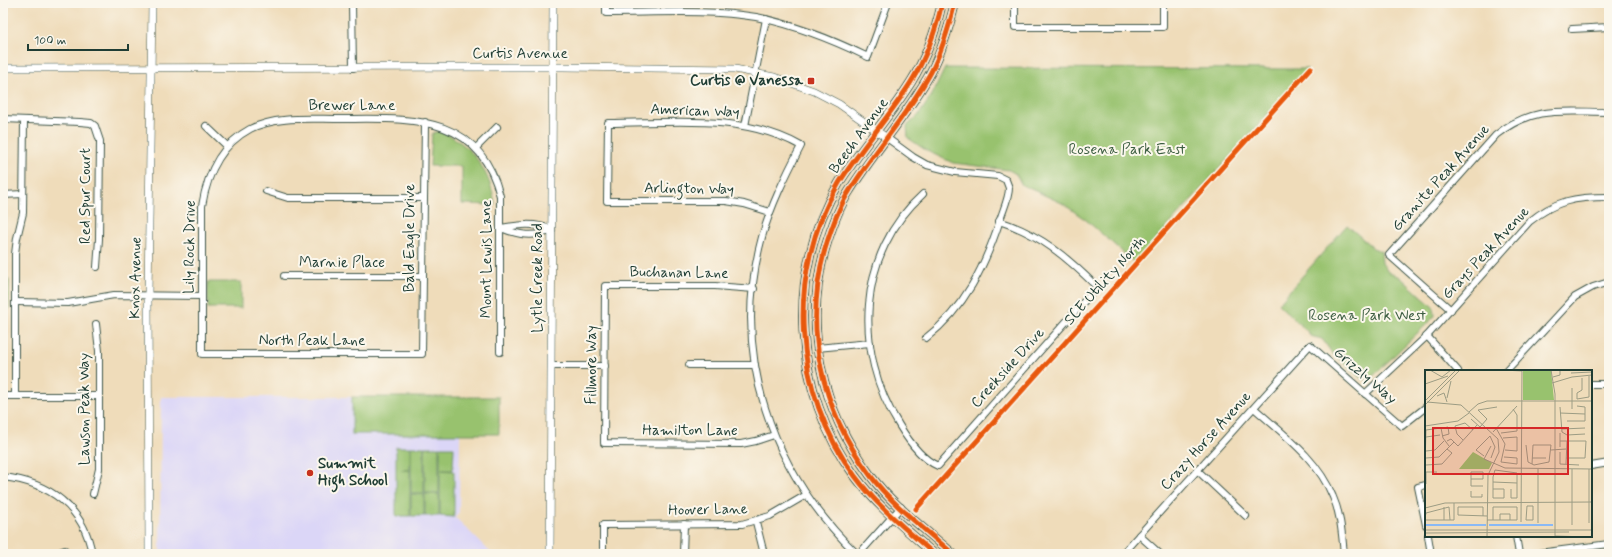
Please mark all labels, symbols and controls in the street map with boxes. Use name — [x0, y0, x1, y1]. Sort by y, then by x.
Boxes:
scale bar — [28, 26, 128, 52]
text: 100 m — [34, 33, 66, 49]
street label: Curtis Avenue — [472, 44, 568, 64]
place label: Curtis @ Vanessa — [690, 71, 804, 91]
marker: Curtis @ Vanessa — [806, 76, 816, 86]
street label: Beech Avenue — [825, 94, 893, 178]
street label: Brewer Lane — [309, 96, 396, 116]
street label: American Way — [650, 99, 740, 123]
street label: Granite Peak Avenue — [1388, 120, 1494, 236]
park label: Rosena Park East — [1069, 140, 1186, 160]
street label: Red Spur Court — [76, 148, 96, 244]
street label: Arlington Way — [644, 178, 734, 201]
street label: Bald Eagle Drive — [400, 184, 420, 292]
street label: Lily Rock Drive — [179, 200, 201, 294]
street label: Mount Lewis Lane — [477, 200, 497, 318]
street label: Grays Peak Avenue — [1438, 202, 1534, 304]
street label: Lytle Creek Road — [528, 223, 548, 333]
street label: SCE Utility North — [1060, 232, 1150, 330]
street label: Knox Avenue — [125, 237, 147, 319]
street label: Marnie Place — [299, 253, 385, 273]
street label: Buchanan Lane — [629, 262, 729, 284]
park label: Rosena Park West — [1308, 306, 1426, 326]
street label: Creekside Drive — [967, 324, 1049, 412]
street label: Fillmore Way — [582, 325, 602, 405]
street label: North Peak Lane — [259, 331, 365, 351]
street label: Grizzly Way — [1329, 343, 1401, 409]
street label: Lawson Peak Way — [75, 353, 95, 465]
inset map — [1425, 370, 1592, 537]
street label: Crazy Horse Avenue — [1156, 387, 1256, 495]
street label: Hamilton Lane — [642, 421, 738, 441]
place label: Summit High School — [318, 454, 388, 493]
marker: Summit High School — [305, 468, 315, 478]
street label: Hoover Lane — [668, 499, 748, 521]

